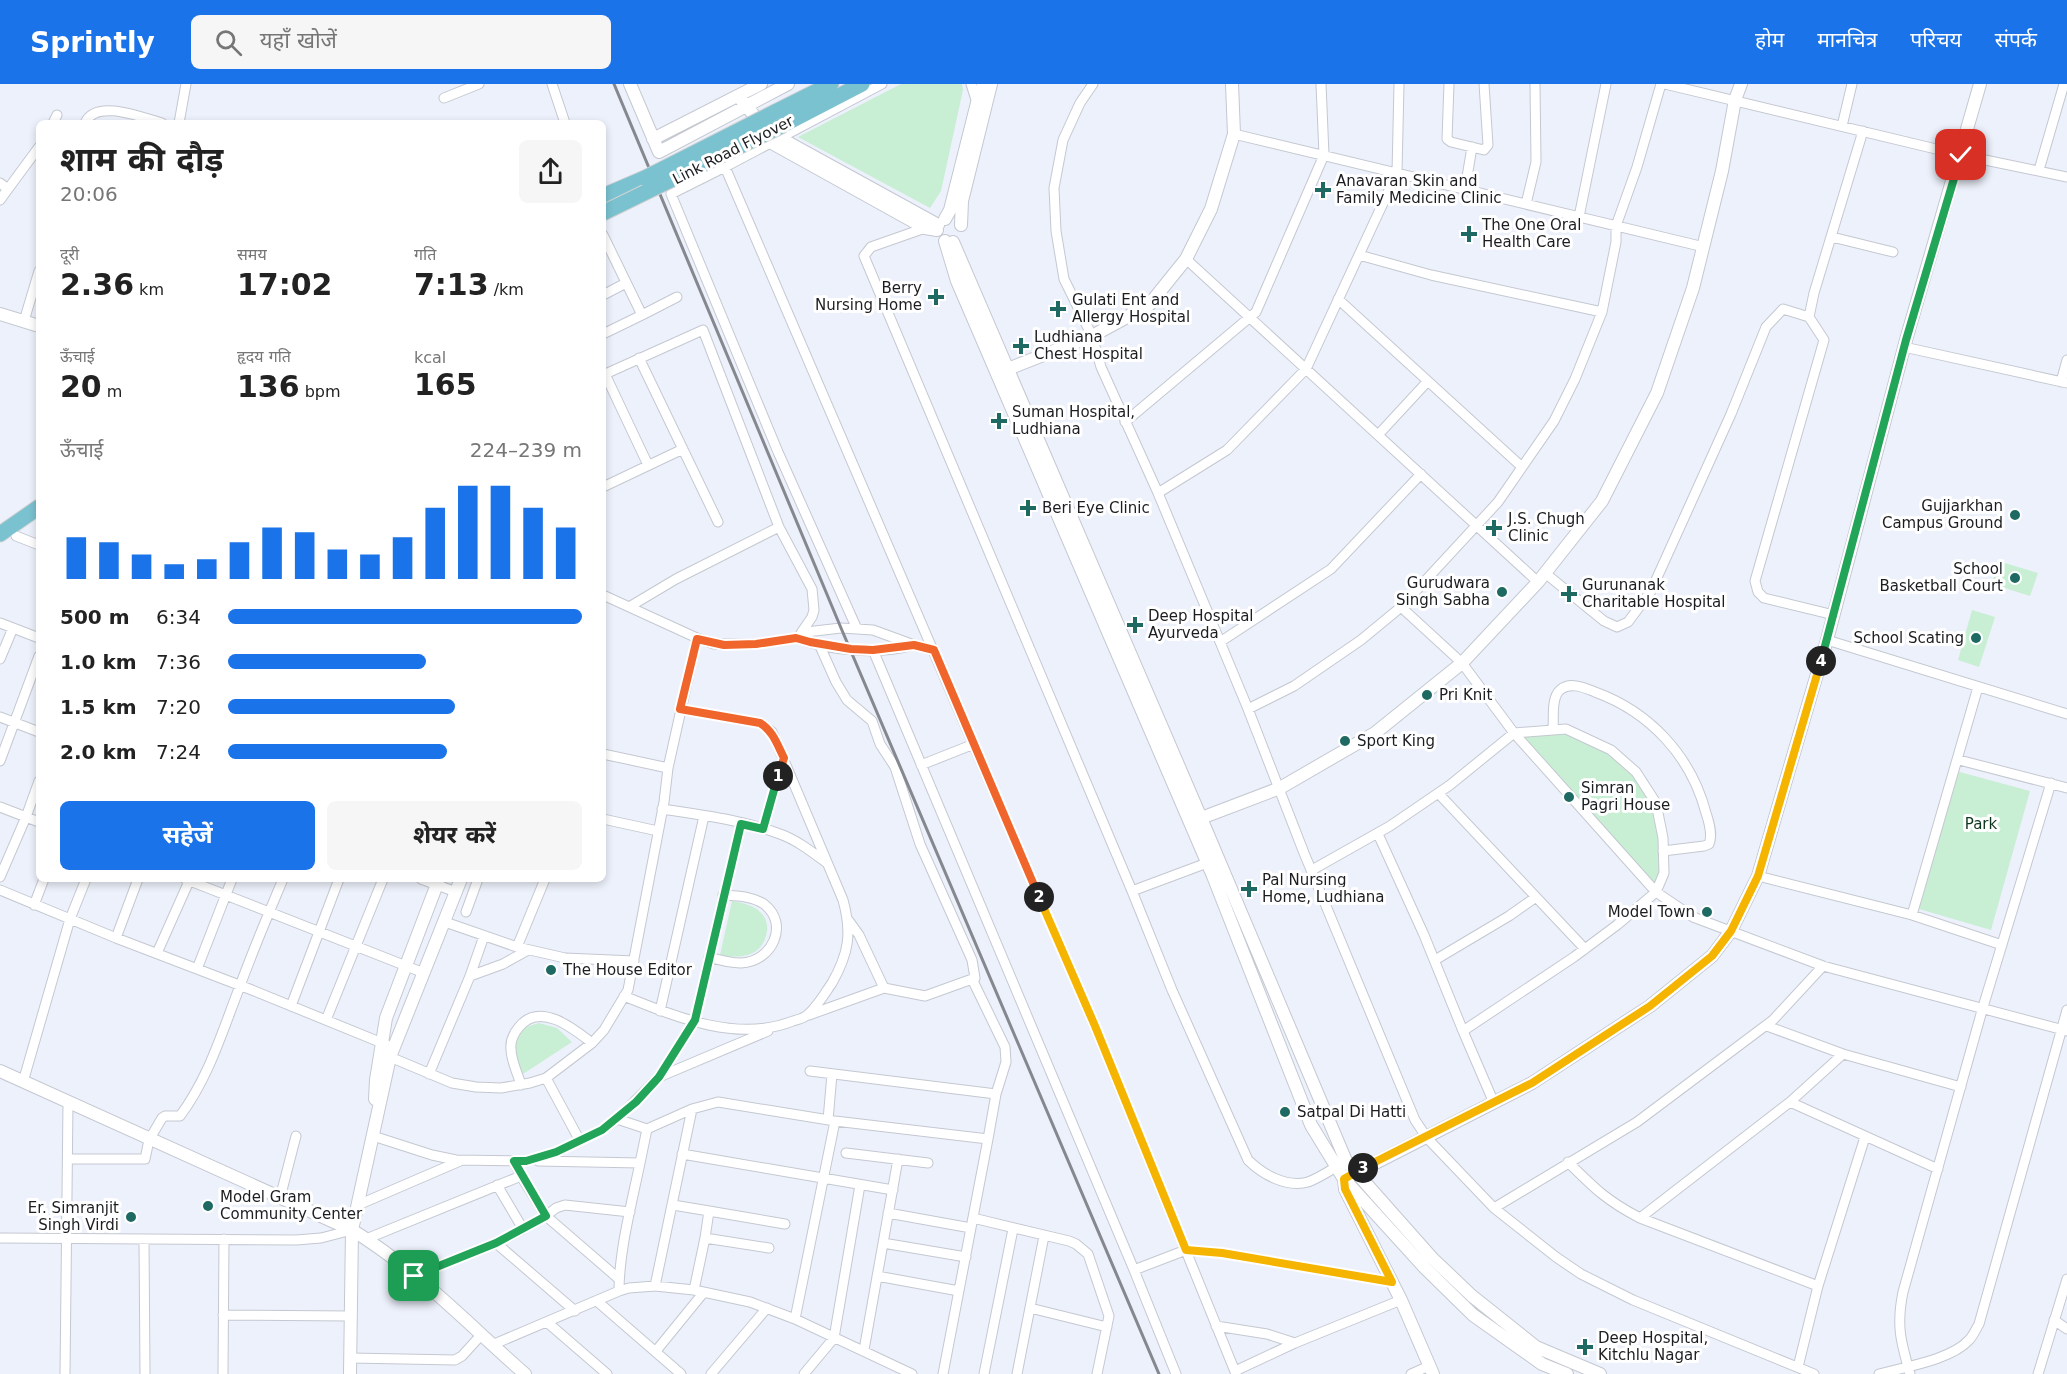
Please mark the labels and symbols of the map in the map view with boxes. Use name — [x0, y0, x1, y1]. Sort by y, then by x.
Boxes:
street label: Link Road Flyover — [670, 111, 797, 188]
pin — [1935, 129, 1986, 180]
place label: Anavaran Skin and Family Medicine Clinic — [1336, 172, 1502, 207]
marker: Anavaran Skin and Family Medicine Clinic — [1314, 181, 1332, 199]
place label: The One Oral Health Care — [1481, 216, 1581, 251]
marker: The One Oral Health Care — [1460, 225, 1478, 243]
place label: Berry Nursing Home — [815, 279, 922, 314]
marker: Berry Nursing Home — [927, 288, 945, 306]
place label: Gulati Ent and Allergy Hospital — [1072, 291, 1190, 326]
marker: Gulati Ent and Allergy Hospital — [1049, 300, 1067, 318]
place label: Ludhiana Chest Hospital — [1034, 328, 1143, 363]
marker: Ludhiana Chest Hospital — [1012, 337, 1030, 355]
place label: Suman Hospital, Ludhiana — [1012, 403, 1135, 438]
marker: Suman Hospital, Ludhiana — [990, 412, 1008, 430]
place label: Gujjarkhan Campus Ground — [1882, 497, 2003, 532]
marker: Beri Eye Clinic — [1019, 499, 1037, 517]
place label: Beri Eye Clinic — [1042, 499, 1150, 517]
marker: Gujjarkhan Campus Ground — [2008, 508, 2022, 522]
place label: J.S. Chugh Clinic — [1507, 510, 1585, 545]
marker: J.S. Chugh Clinic — [1485, 519, 1503, 537]
place label: School Basketball Court — [1879, 560, 2003, 595]
marker: School Basketball Court — [2008, 571, 2022, 585]
place label: Gurudwara Singh Sabha — [1396, 574, 1490, 609]
place label: Gurunanak Charitable Hospital — [1582, 576, 1725, 611]
marker: Gurudwara Singh Sabha — [1495, 585, 1509, 599]
marker: Gurunanak Charitable Hospital — [1560, 585, 1578, 603]
place label: Deep Hospital Ayurveda — [1148, 607, 1254, 642]
marker: Deep Hospital Ayurveda — [1126, 616, 1144, 634]
place label: School Scating — [1853, 629, 1964, 647]
marker: School Scating — [1969, 631, 1983, 645]
pin: 4 — [1806, 646, 1836, 676]
place label: Pri Knit — [1439, 686, 1492, 704]
marker: Pri Knit — [1420, 688, 1434, 702]
place label: Sport King — [1357, 732, 1435, 750]
marker: Sport King — [1338, 734, 1352, 748]
pin: 1 — [763, 761, 793, 791]
place label: Simran Pagri House — [1581, 779, 1670, 814]
marker: Simran Pagri House — [1562, 790, 1576, 804]
park label: Park — [1965, 815, 1998, 833]
place label: Pal Nursing Home, Ludhiana — [1262, 871, 1385, 906]
marker: Pal Nursing Home, Ludhiana — [1240, 880, 1258, 898]
pin: 2 — [1024, 882, 1054, 912]
place label: Model Town — [1608, 903, 1695, 921]
marker: Model Town — [1700, 905, 1714, 919]
place label: The House Editor — [562, 961, 693, 979]
marker: The House Editor — [544, 963, 558, 977]
place label: Satpal Di Hatti — [1297, 1103, 1406, 1121]
marker: Satpal Di Hatti — [1278, 1105, 1292, 1119]
pin: 3 — [1348, 1153, 1378, 1183]
place label: Model Gram Community Center — [220, 1188, 363, 1223]
place label: Er. Simranjit Singh Virdi — [28, 1199, 119, 1234]
marker: Model Gram Community Center — [201, 1199, 215, 1213]
marker: Er. Simranjit Singh Virdi — [124, 1210, 138, 1224]
pin — [388, 1250, 439, 1301]
place label: Deep Hospital, Kitchlu Nagar — [1598, 1329, 1708, 1364]
marker: Deep Hospital, Kitchlu Nagar — [1576, 1338, 1594, 1356]

